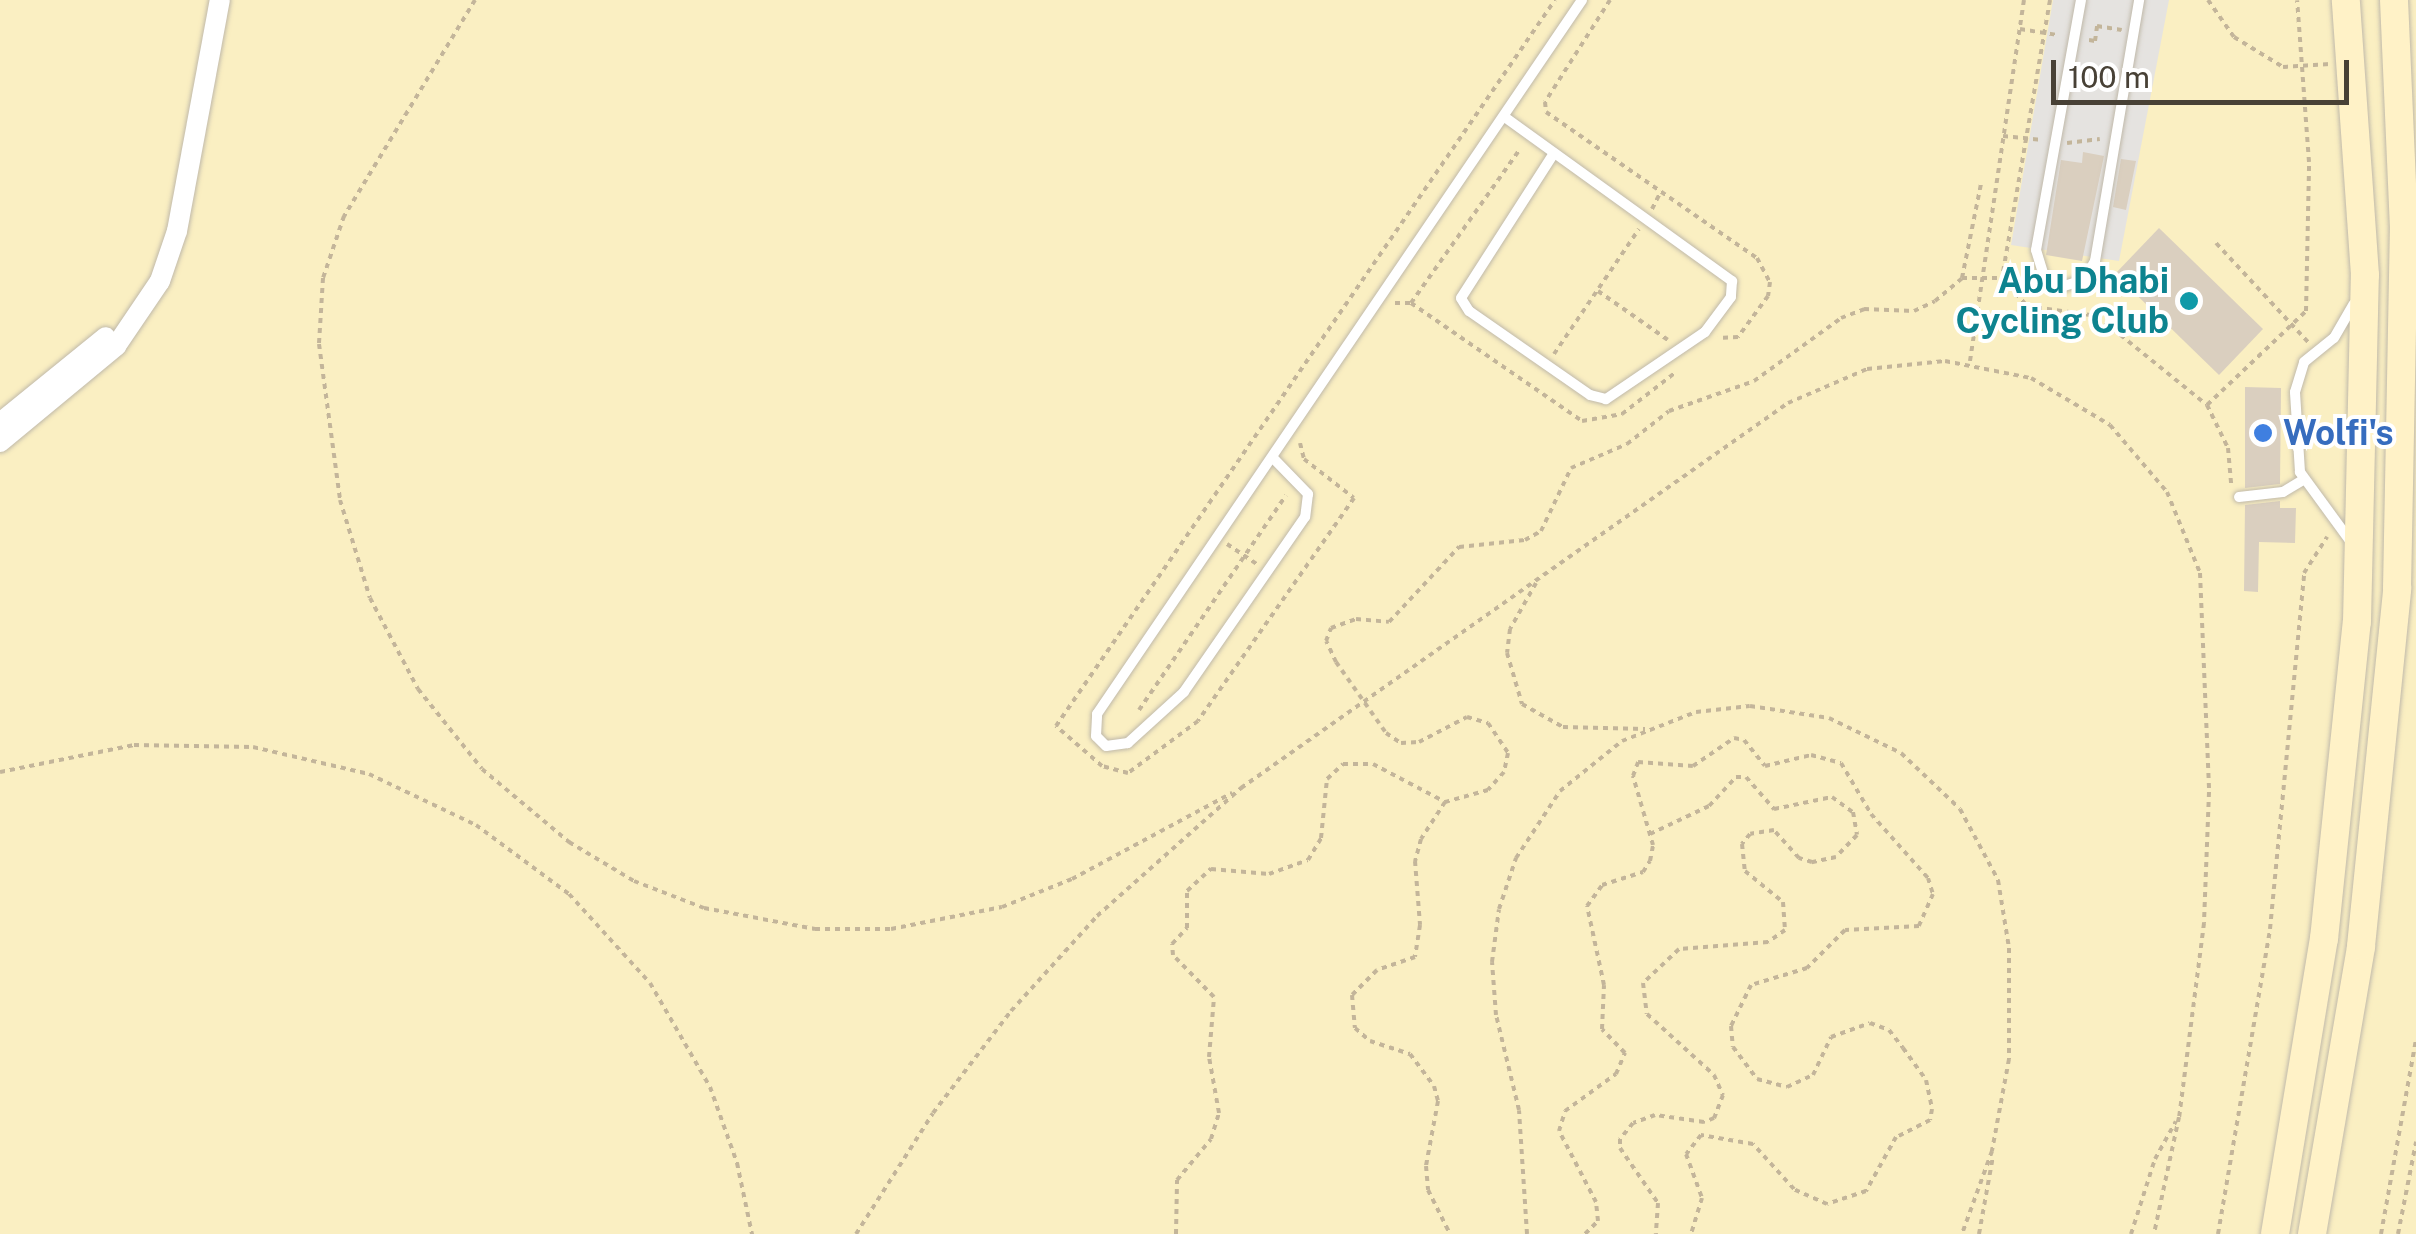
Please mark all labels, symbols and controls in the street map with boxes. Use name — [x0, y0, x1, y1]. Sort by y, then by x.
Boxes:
scale bar — [2056, 40, 2354, 102]
text: 100 m — [2068, 59, 2150, 95]
place label: Abu Dhabi Cycling Club — [1956, 260, 2169, 342]
marker: Abu Dhabi Cycling Club — [2178, 290, 2200, 312]
place label: Wolfi's — [2283, 412, 2394, 454]
marker: Wolfi's — [2252, 422, 2274, 444]

